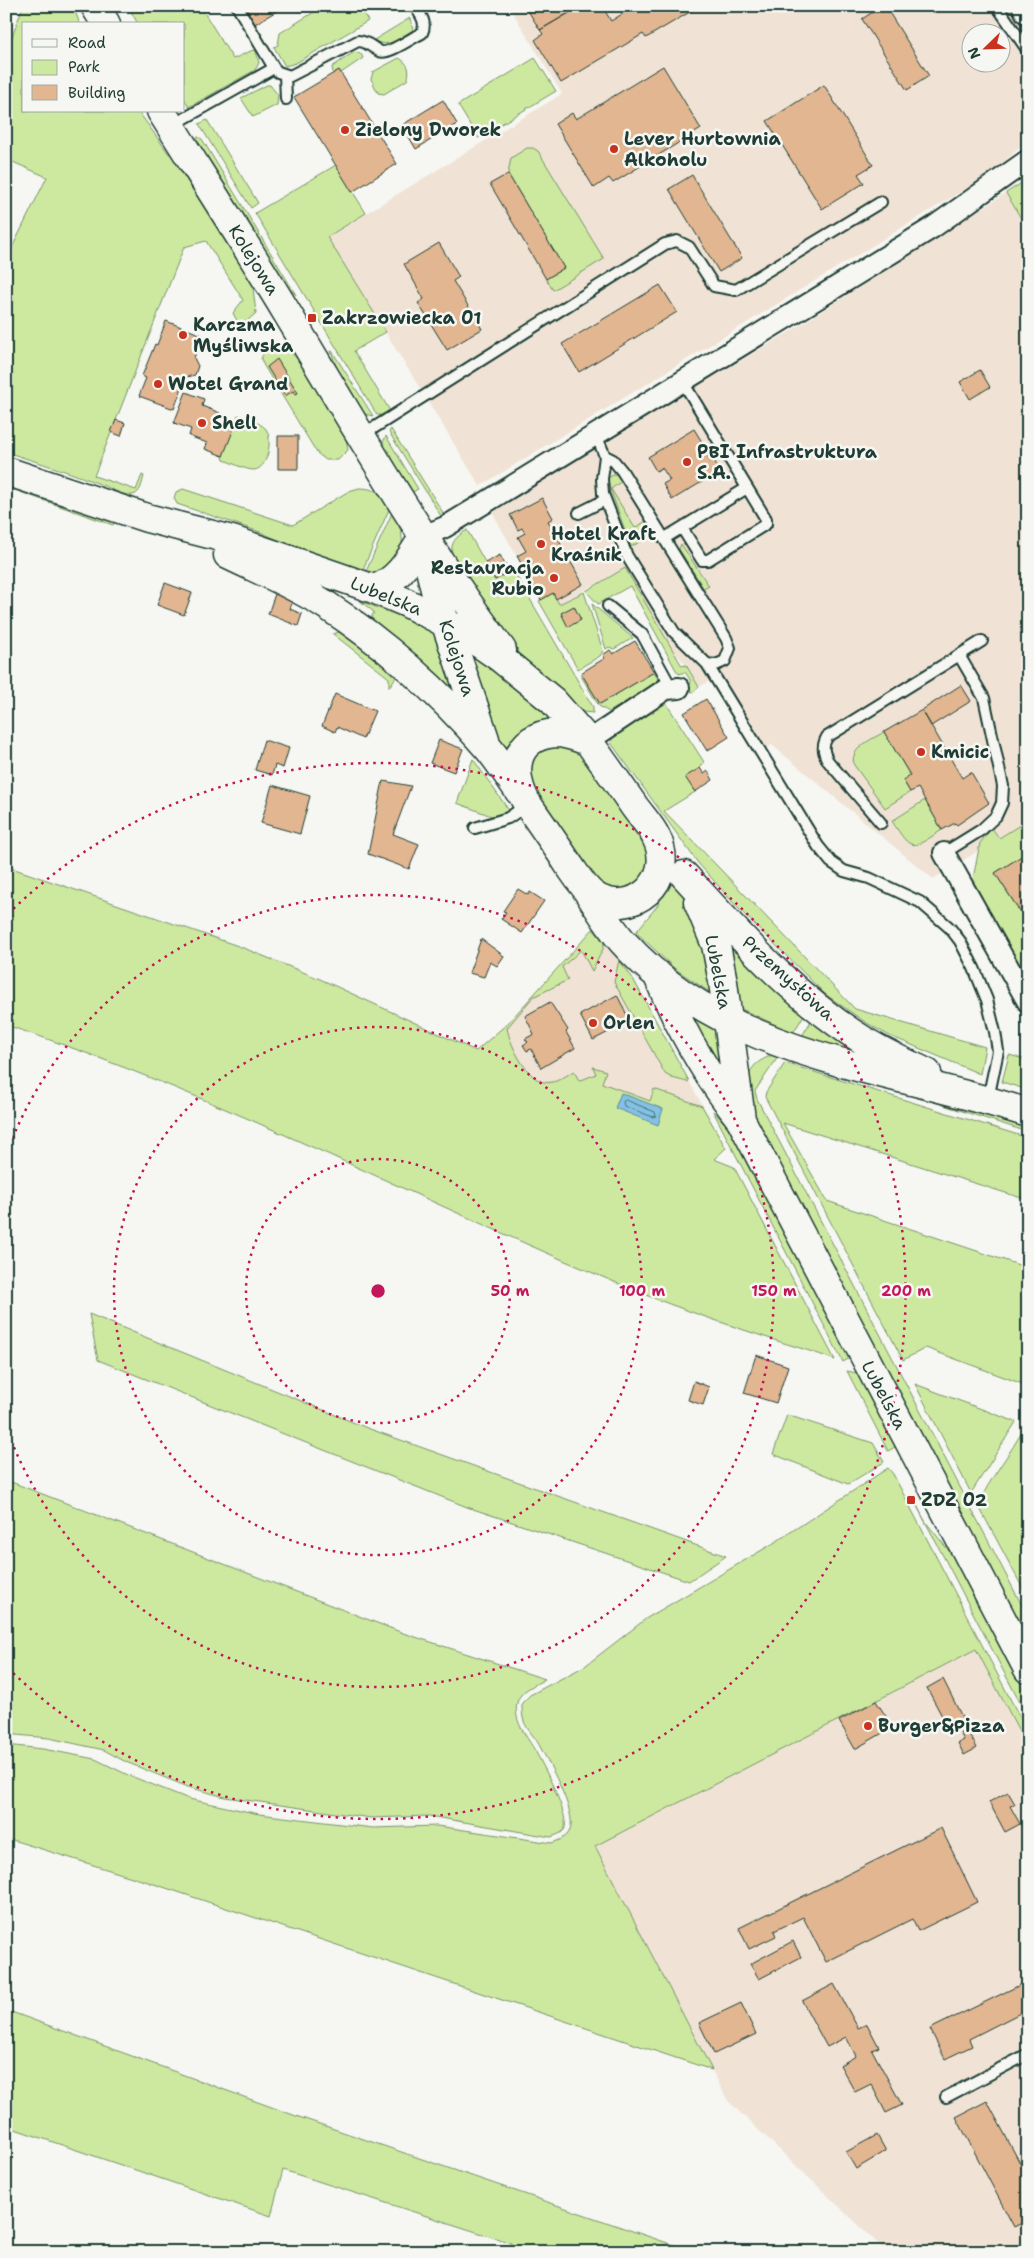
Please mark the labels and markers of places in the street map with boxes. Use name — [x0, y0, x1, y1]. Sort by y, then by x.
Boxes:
place label: Zielony Dworek — [355, 118, 501, 142]
marker: Zielony Dworek — [339, 124, 351, 136]
place label: Lever Hurtownia Alkoholu — [624, 127, 782, 172]
marker: Lever Hurtownia Alkoholu — [608, 143, 620, 155]
place label: Zakrzowiecka 01 — [322, 306, 481, 330]
marker: Zakrzowiecka 01 — [306, 312, 318, 324]
place label: Karczma Myśliwska — [193, 313, 294, 358]
marker: Karczma Myśliwska — [177, 329, 189, 341]
place label: Wotel Grand — [168, 372, 288, 396]
marker: Wotel Grand — [152, 378, 164, 390]
place label: Shell — [212, 411, 257, 435]
marker: Shell — [196, 417, 208, 429]
place label: PBI Infrastruktura S.A. — [697, 440, 878, 485]
marker: PBI Infrastruktura S.A. — [681, 456, 693, 468]
place label: Hotel Kraft Kraśnik — [551, 522, 657, 567]
marker: Hotel Kraft Kraśnik — [535, 538, 547, 550]
place label: Restauracja Rubio — [431, 556, 545, 601]
marker: Restauracja Rubio — [548, 572, 560, 584]
place label: Kmicic — [931, 740, 989, 764]
marker: Kmicic — [915, 746, 927, 758]
place label: Orlen — [603, 1011, 655, 1035]
marker: Orlen — [587, 1017, 599, 1029]
centre of rings — [369, 1282, 387, 1300]
place label: ZDZ 02 — [921, 1488, 988, 1512]
marker: ZDZ 02 — [905, 1494, 917, 1506]
place label: Burger&Pizza — [878, 1714, 1005, 1738]
marker: Burger&Pizza — [862, 1720, 874, 1732]

